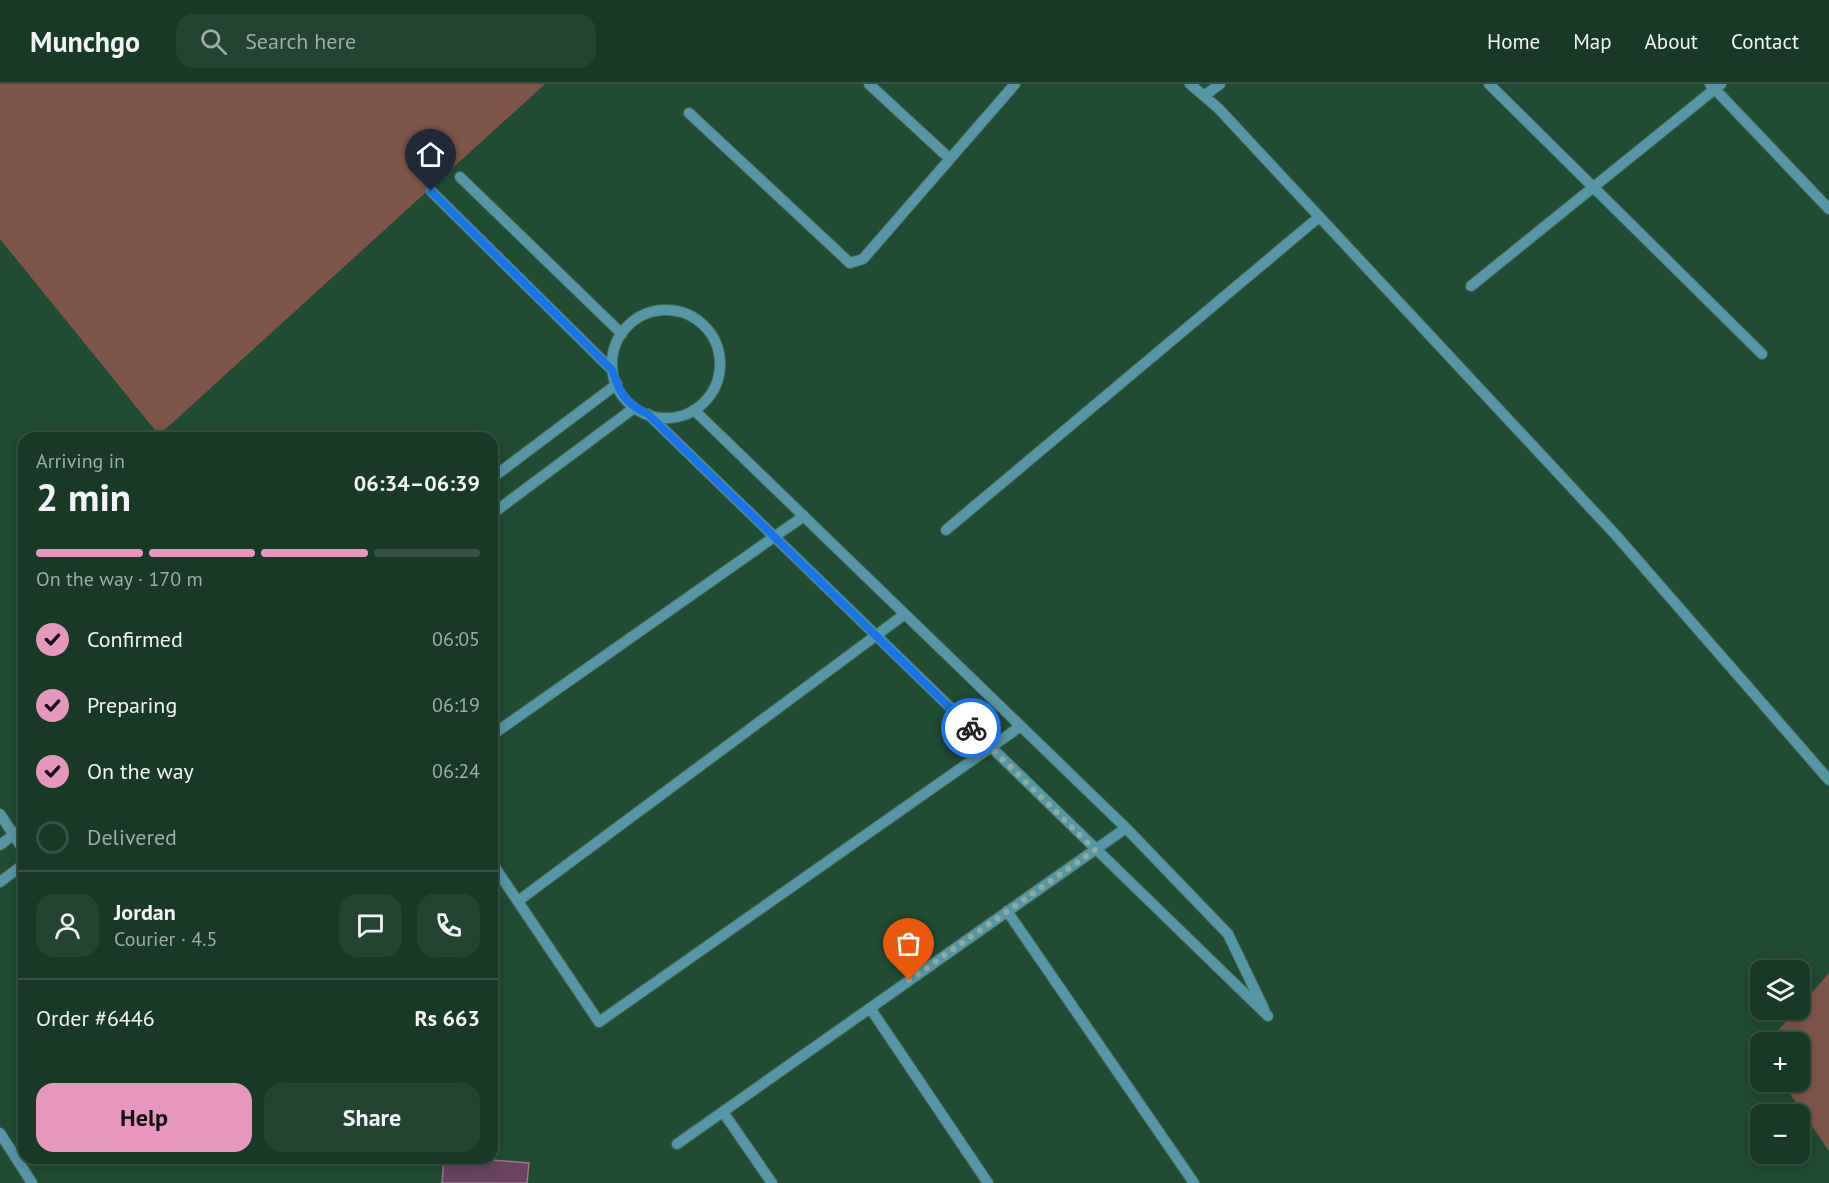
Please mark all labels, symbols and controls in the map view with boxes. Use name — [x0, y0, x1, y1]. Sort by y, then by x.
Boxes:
search box — [176, 14, 596, 68]
text: Munchgo — [30, 23, 140, 60]
icon: search — [197, 25, 230, 58]
text: Search here — [245, 27, 356, 55]
text: Home — [1487, 28, 1540, 55]
text: Map — [1573, 28, 1612, 55]
text: About — [1645, 28, 1698, 55]
text: Contact — [1731, 28, 1799, 55]
pin — [405, 129, 456, 191]
icon: home — [414, 138, 447, 171]
text: Arriving in — [36, 448, 125, 474]
text: 06:34–06:39 — [354, 469, 480, 497]
text: 2 min — [36, 471, 131, 522]
text: On the way · 170 m — [36, 566, 203, 592]
icon: check — [36, 623, 69, 656]
text: Confirmed — [87, 625, 183, 653]
text: 06:05 — [432, 626, 480, 652]
icon: check — [36, 689, 69, 722]
text: Preparing — [87, 691, 177, 719]
text: 06:19 — [432, 692, 480, 718]
courier — [941, 698, 1001, 758]
icon: bike — [955, 712, 988, 745]
icon: check — [36, 755, 69, 788]
text: On the way — [87, 757, 194, 785]
text: 06:24 — [432, 758, 480, 784]
text: Delivered — [87, 823, 177, 851]
button: person — [36, 894, 99, 957]
button: chat — [339, 894, 402, 957]
button: phone — [417, 894, 480, 957]
text: Jordan — [114, 898, 176, 926]
pin — [883, 918, 934, 980]
text: Courier · 4.5 — [114, 926, 217, 952]
icon: bag — [892, 927, 925, 960]
map controls — [1750, 960, 1810, 1164]
button: layers — [1750, 960, 1810, 1020]
text: Order #6446 — [36, 1004, 155, 1032]
text: Rs 663 — [414, 1004, 480, 1032]
button: + — [1750, 1032, 1810, 1092]
button: Help — [36, 1083, 252, 1152]
button: Share — [264, 1083, 480, 1152]
button: − — [1750, 1104, 1810, 1164]

